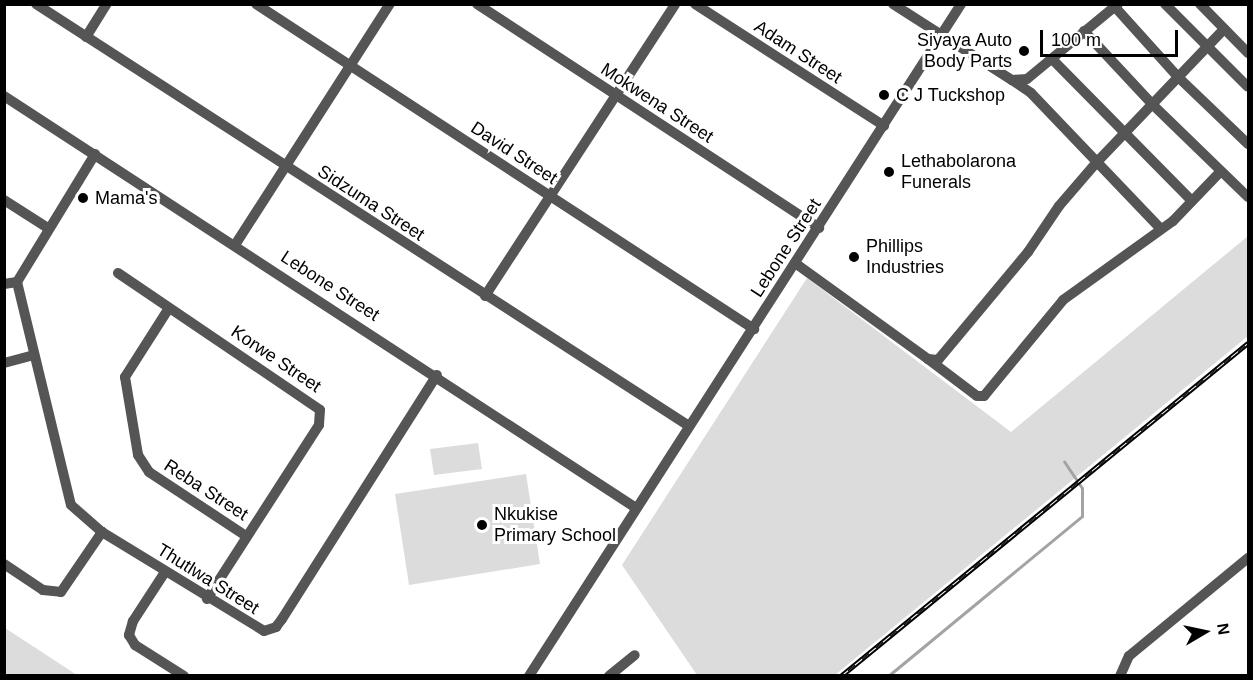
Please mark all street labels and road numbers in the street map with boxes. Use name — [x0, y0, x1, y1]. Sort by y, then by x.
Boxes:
street label: Adam Street — [750, 16, 846, 88]
street label: Mokwena Street — [597, 59, 717, 147]
street label: David Street — [467, 117, 561, 189]
street label: Sidzuma Street — [314, 160, 428, 246]
street label: Lebone Street — [746, 195, 826, 301]
street label: Lebone Street — [277, 246, 383, 326]
street label: Korwe Street — [227, 321, 325, 397]
street label: Reba Street — [160, 455, 252, 525]
street label: Thutlwa Street — [153, 539, 263, 619]

